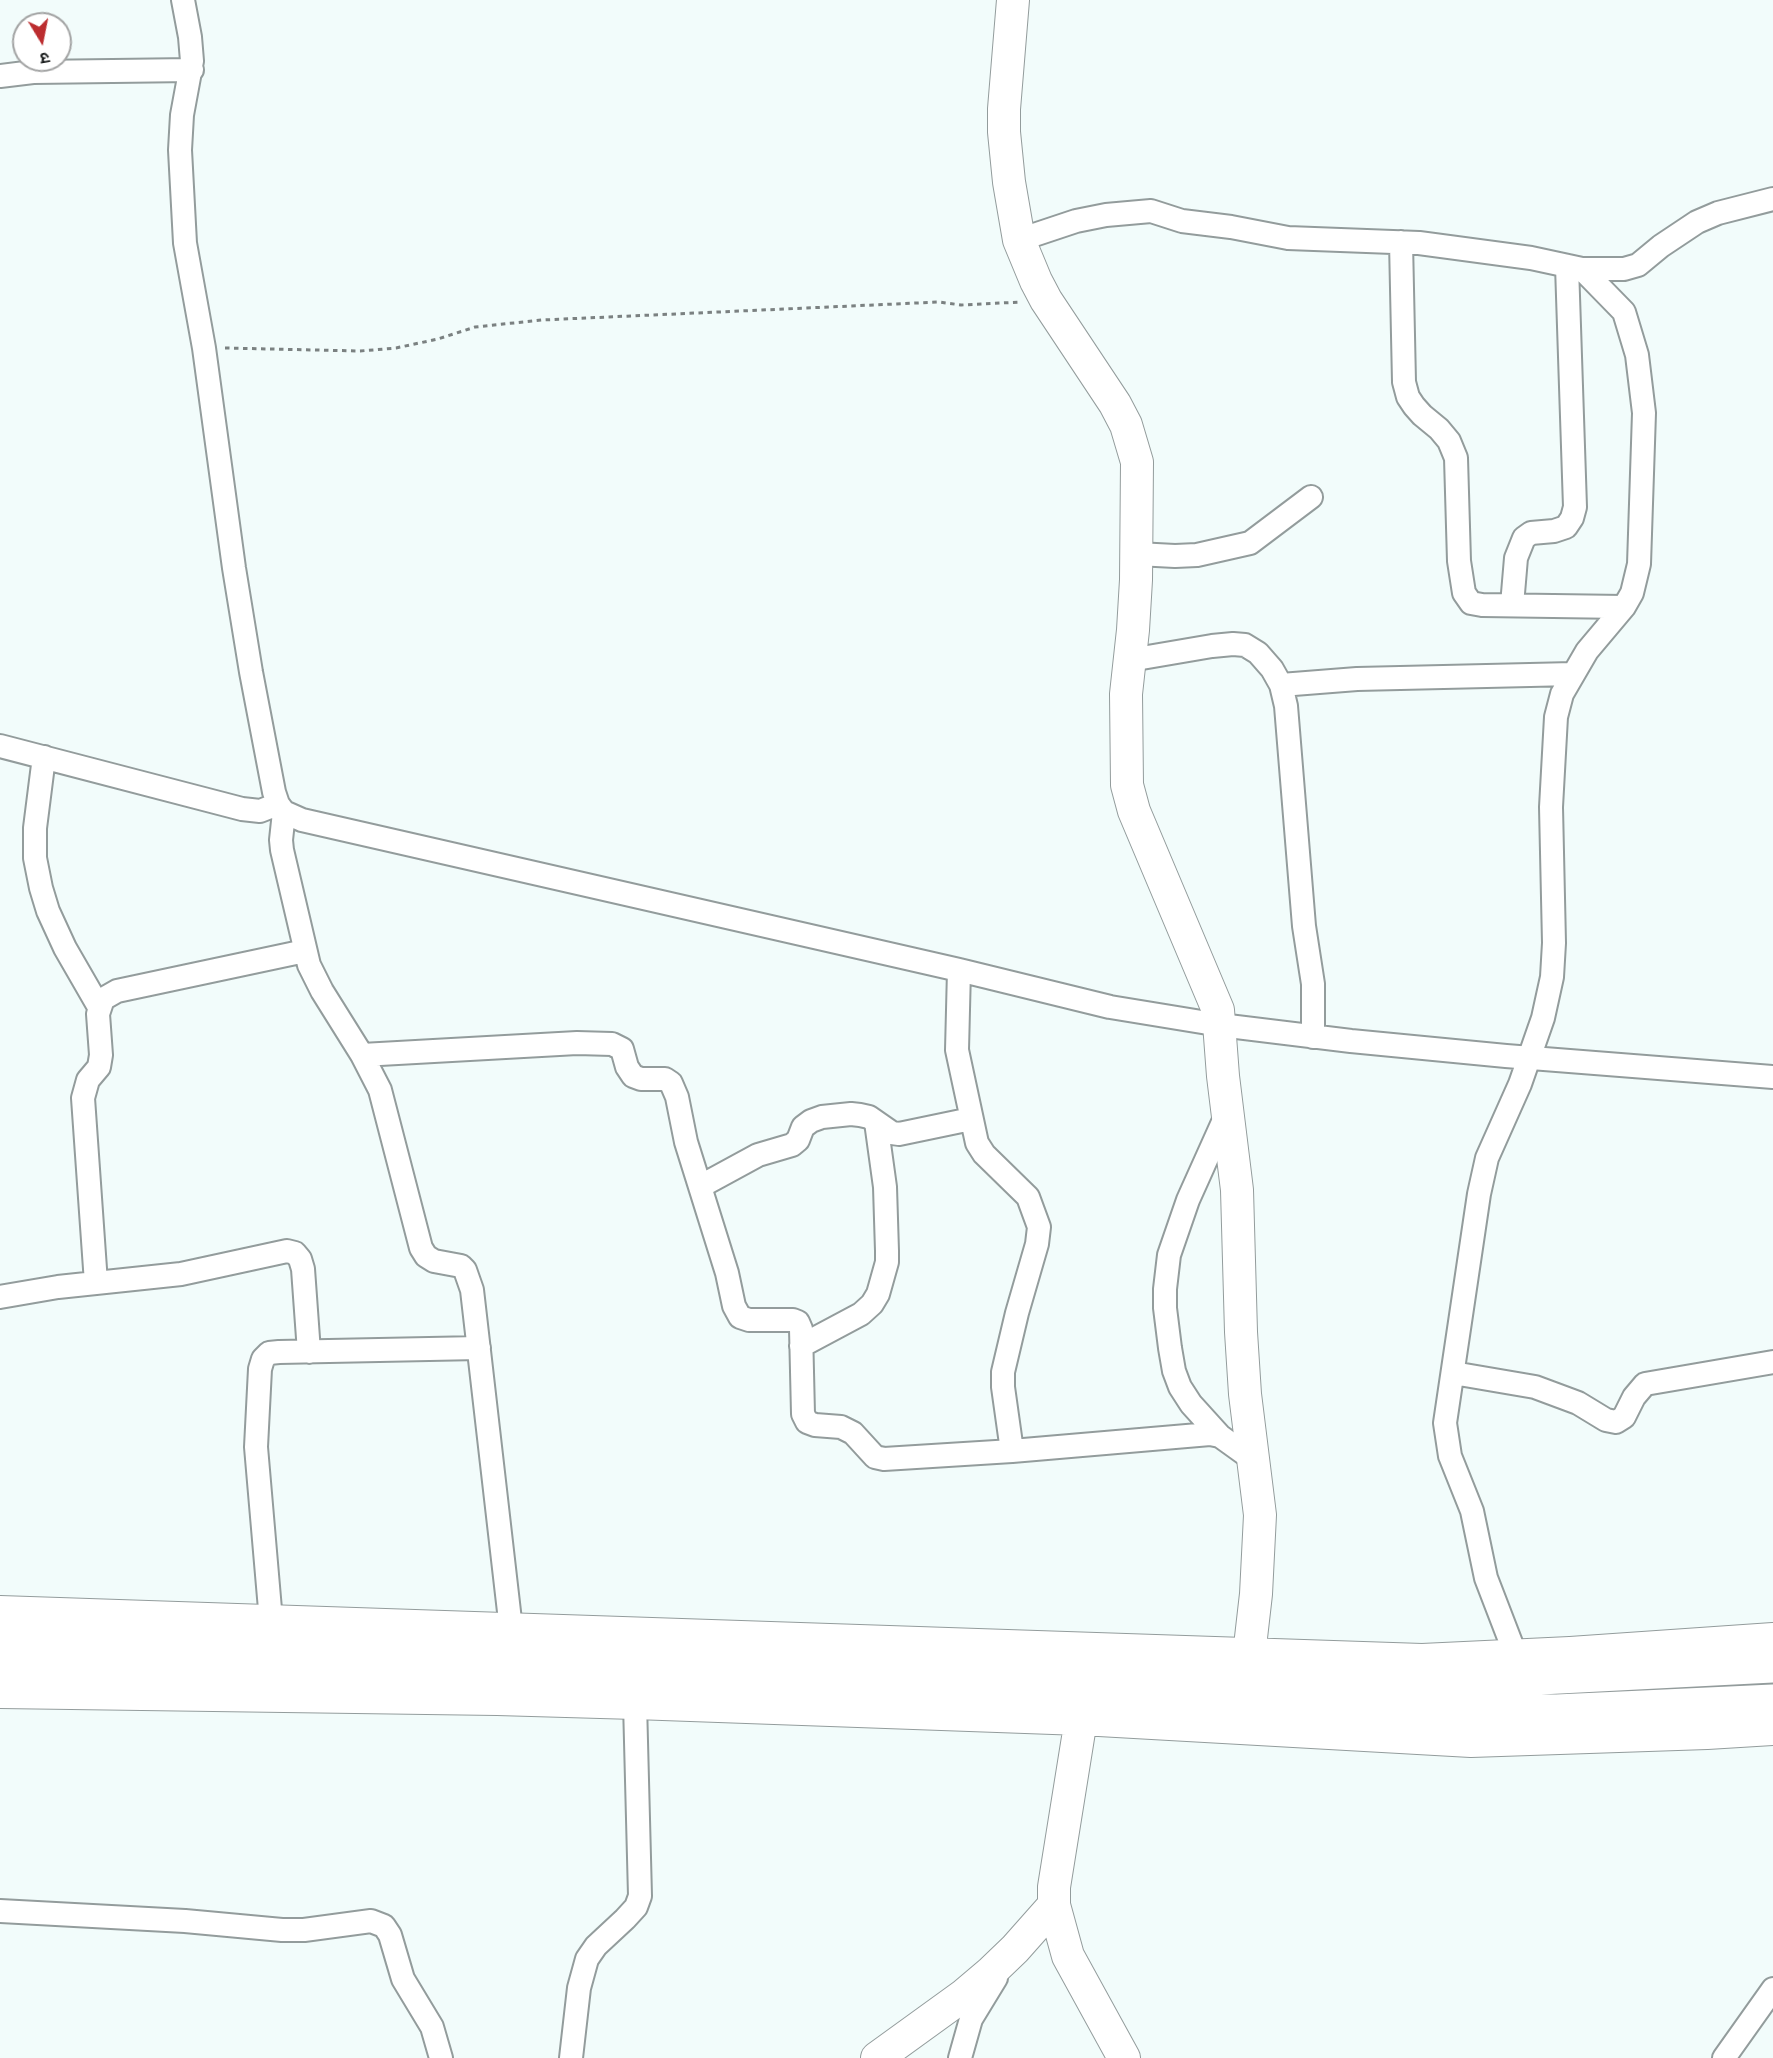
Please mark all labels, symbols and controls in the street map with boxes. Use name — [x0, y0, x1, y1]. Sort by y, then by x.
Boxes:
north arrow — [12, 12, 72, 72]
text: उ — [39, 48, 51, 68]

